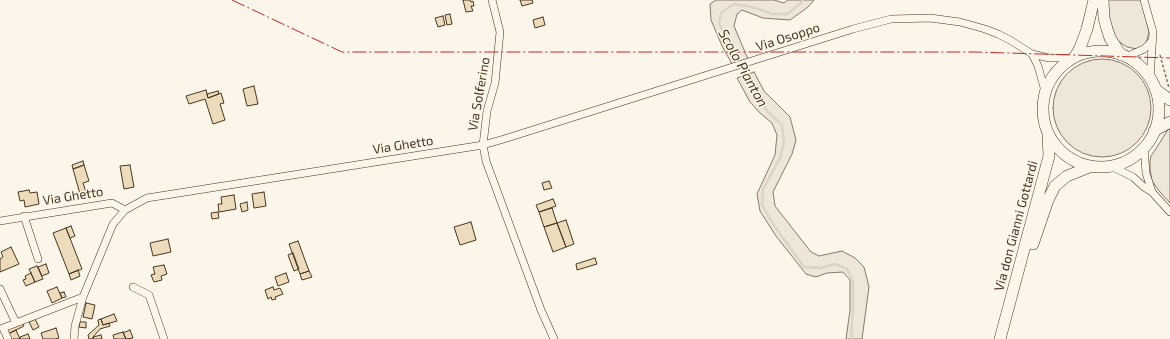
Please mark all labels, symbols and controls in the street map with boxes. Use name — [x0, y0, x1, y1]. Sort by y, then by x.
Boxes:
street label: Via Osoppo — [754, 19, 822, 55]
water label: Scolo Pianton — [715, 26, 771, 110]
street label: Via Solferino — [465, 56, 493, 132]
street label: Via Ghetto — [372, 133, 434, 157]
street label: Via don Gianni Gottardi — [991, 159, 1041, 293]
street label: Via Ghetto — [42, 184, 104, 208]

